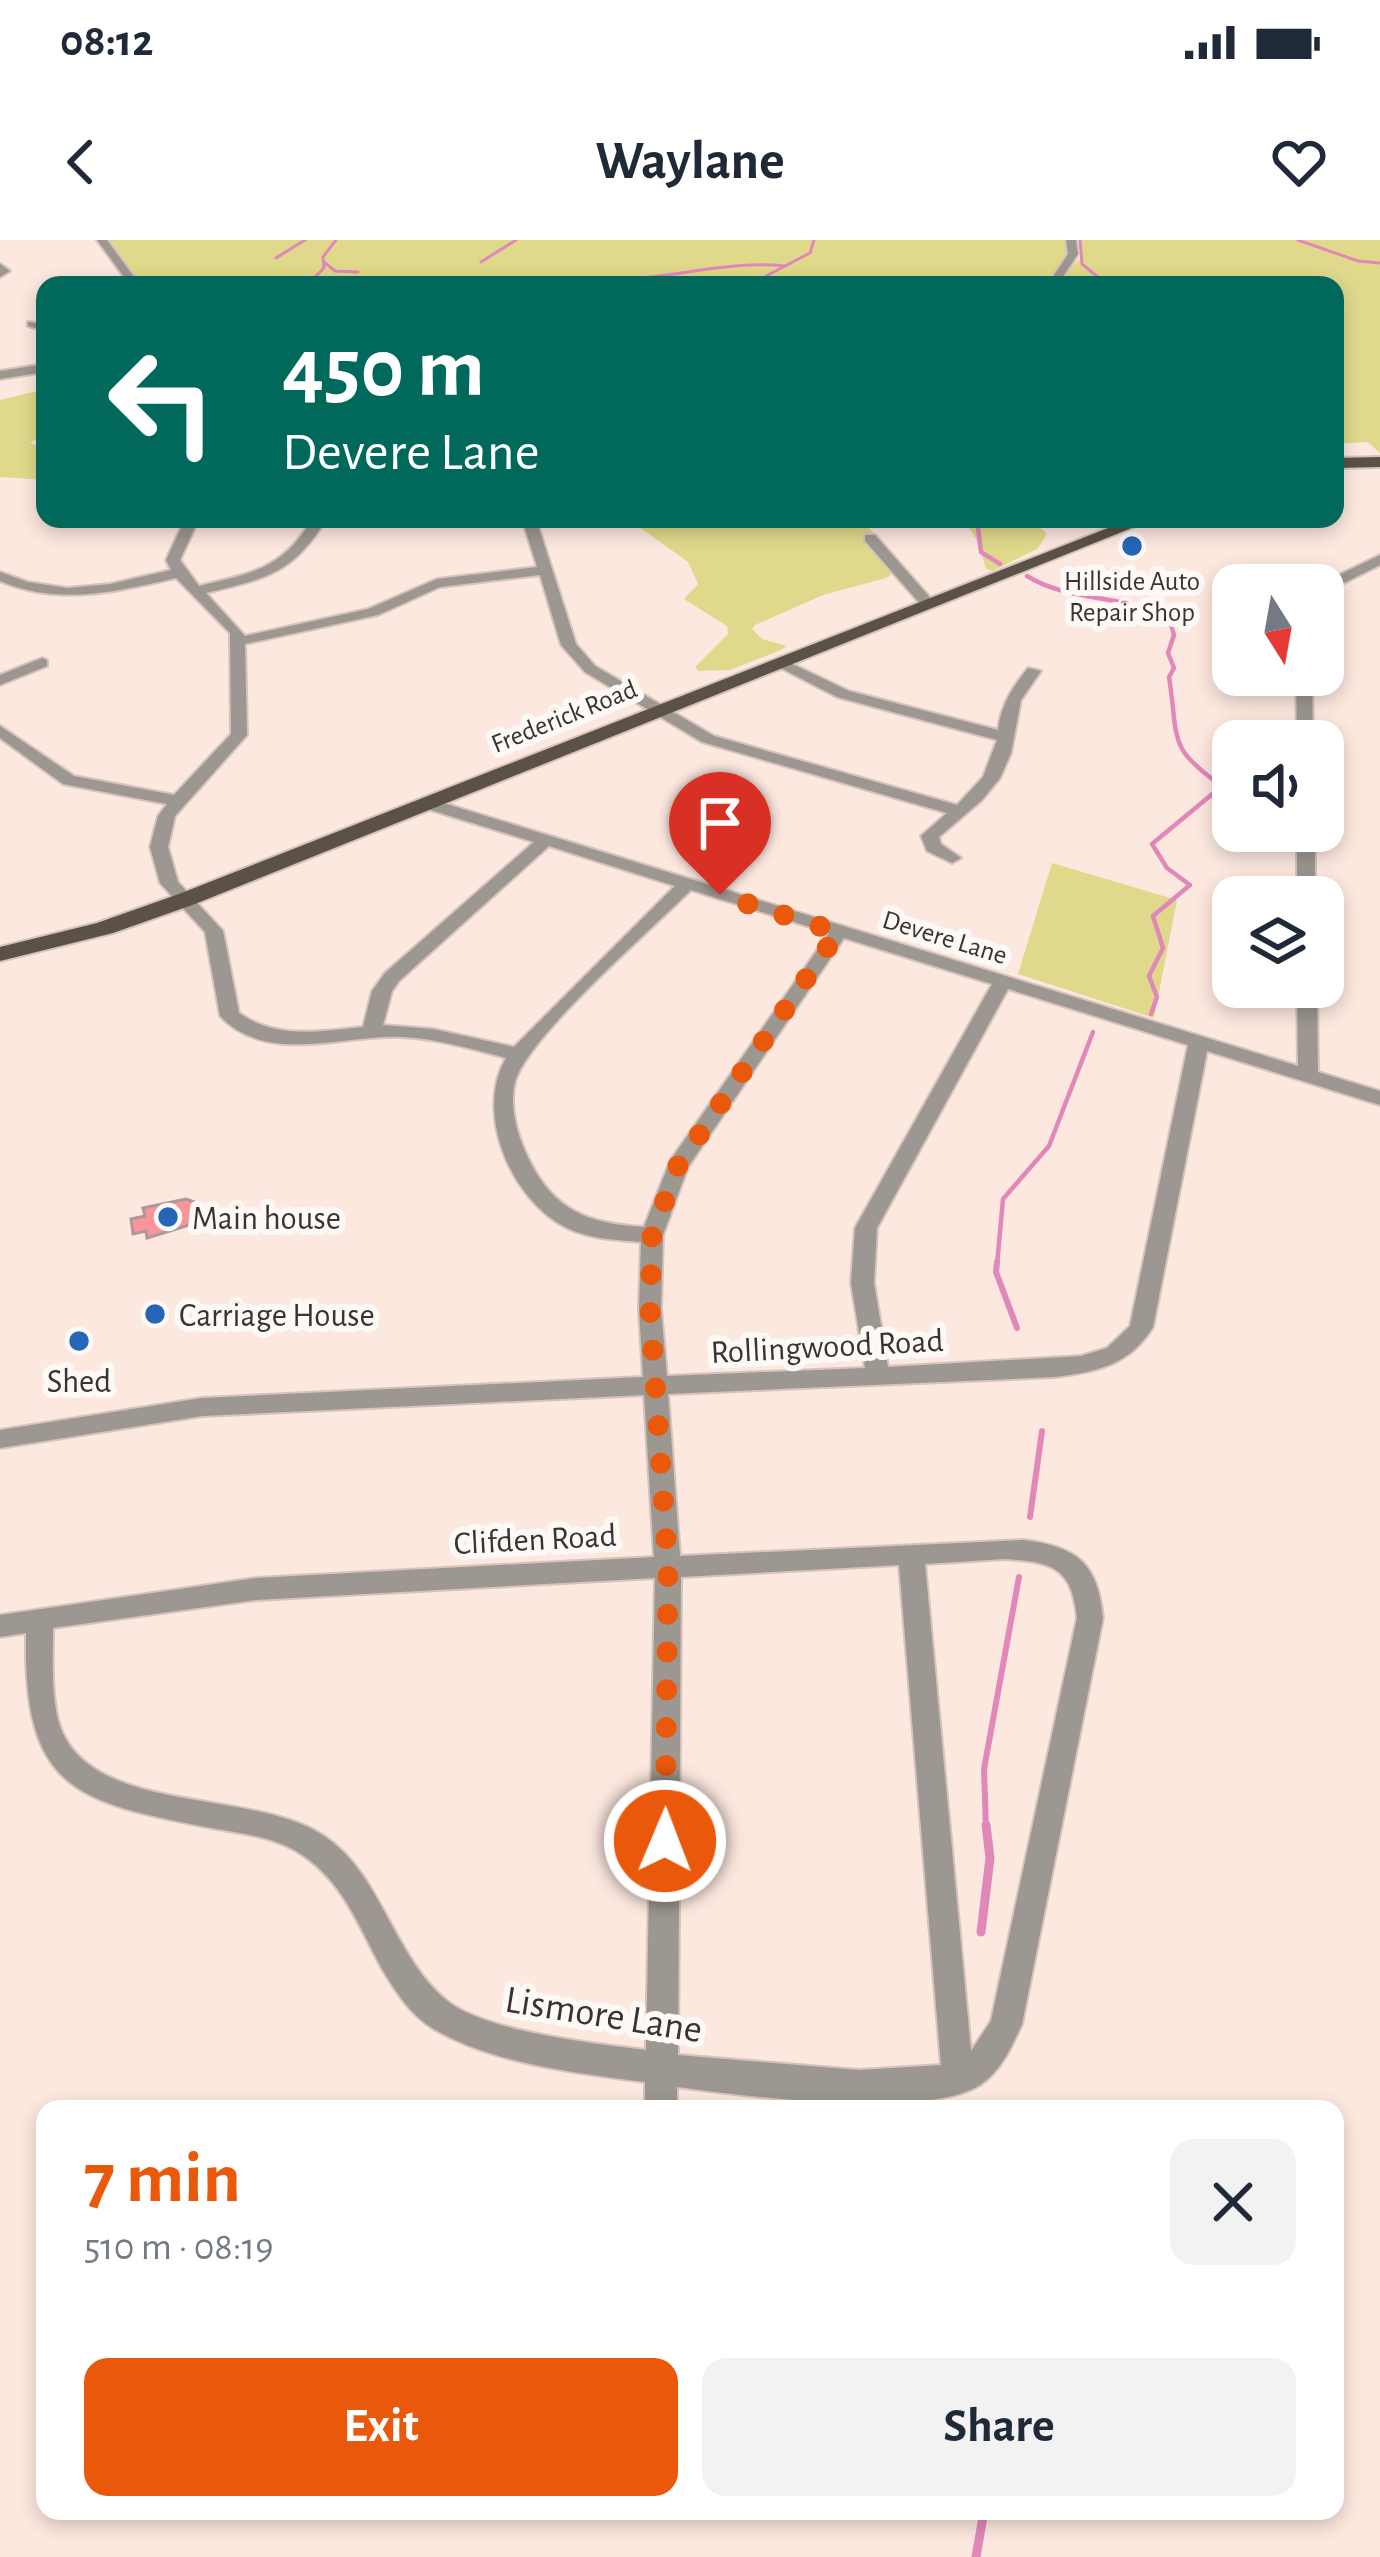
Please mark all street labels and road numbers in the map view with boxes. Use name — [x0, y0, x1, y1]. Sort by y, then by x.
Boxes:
street label: Frederick Road — [488, 675, 641, 758]
street label: Devere Lane — [879, 906, 1010, 969]
street label: Rollingwood Road — [710, 1325, 944, 1370]
street label: Clifden Road — [453, 1520, 617, 1561]
street label: Lismore Lane — [502, 1981, 705, 2050]

